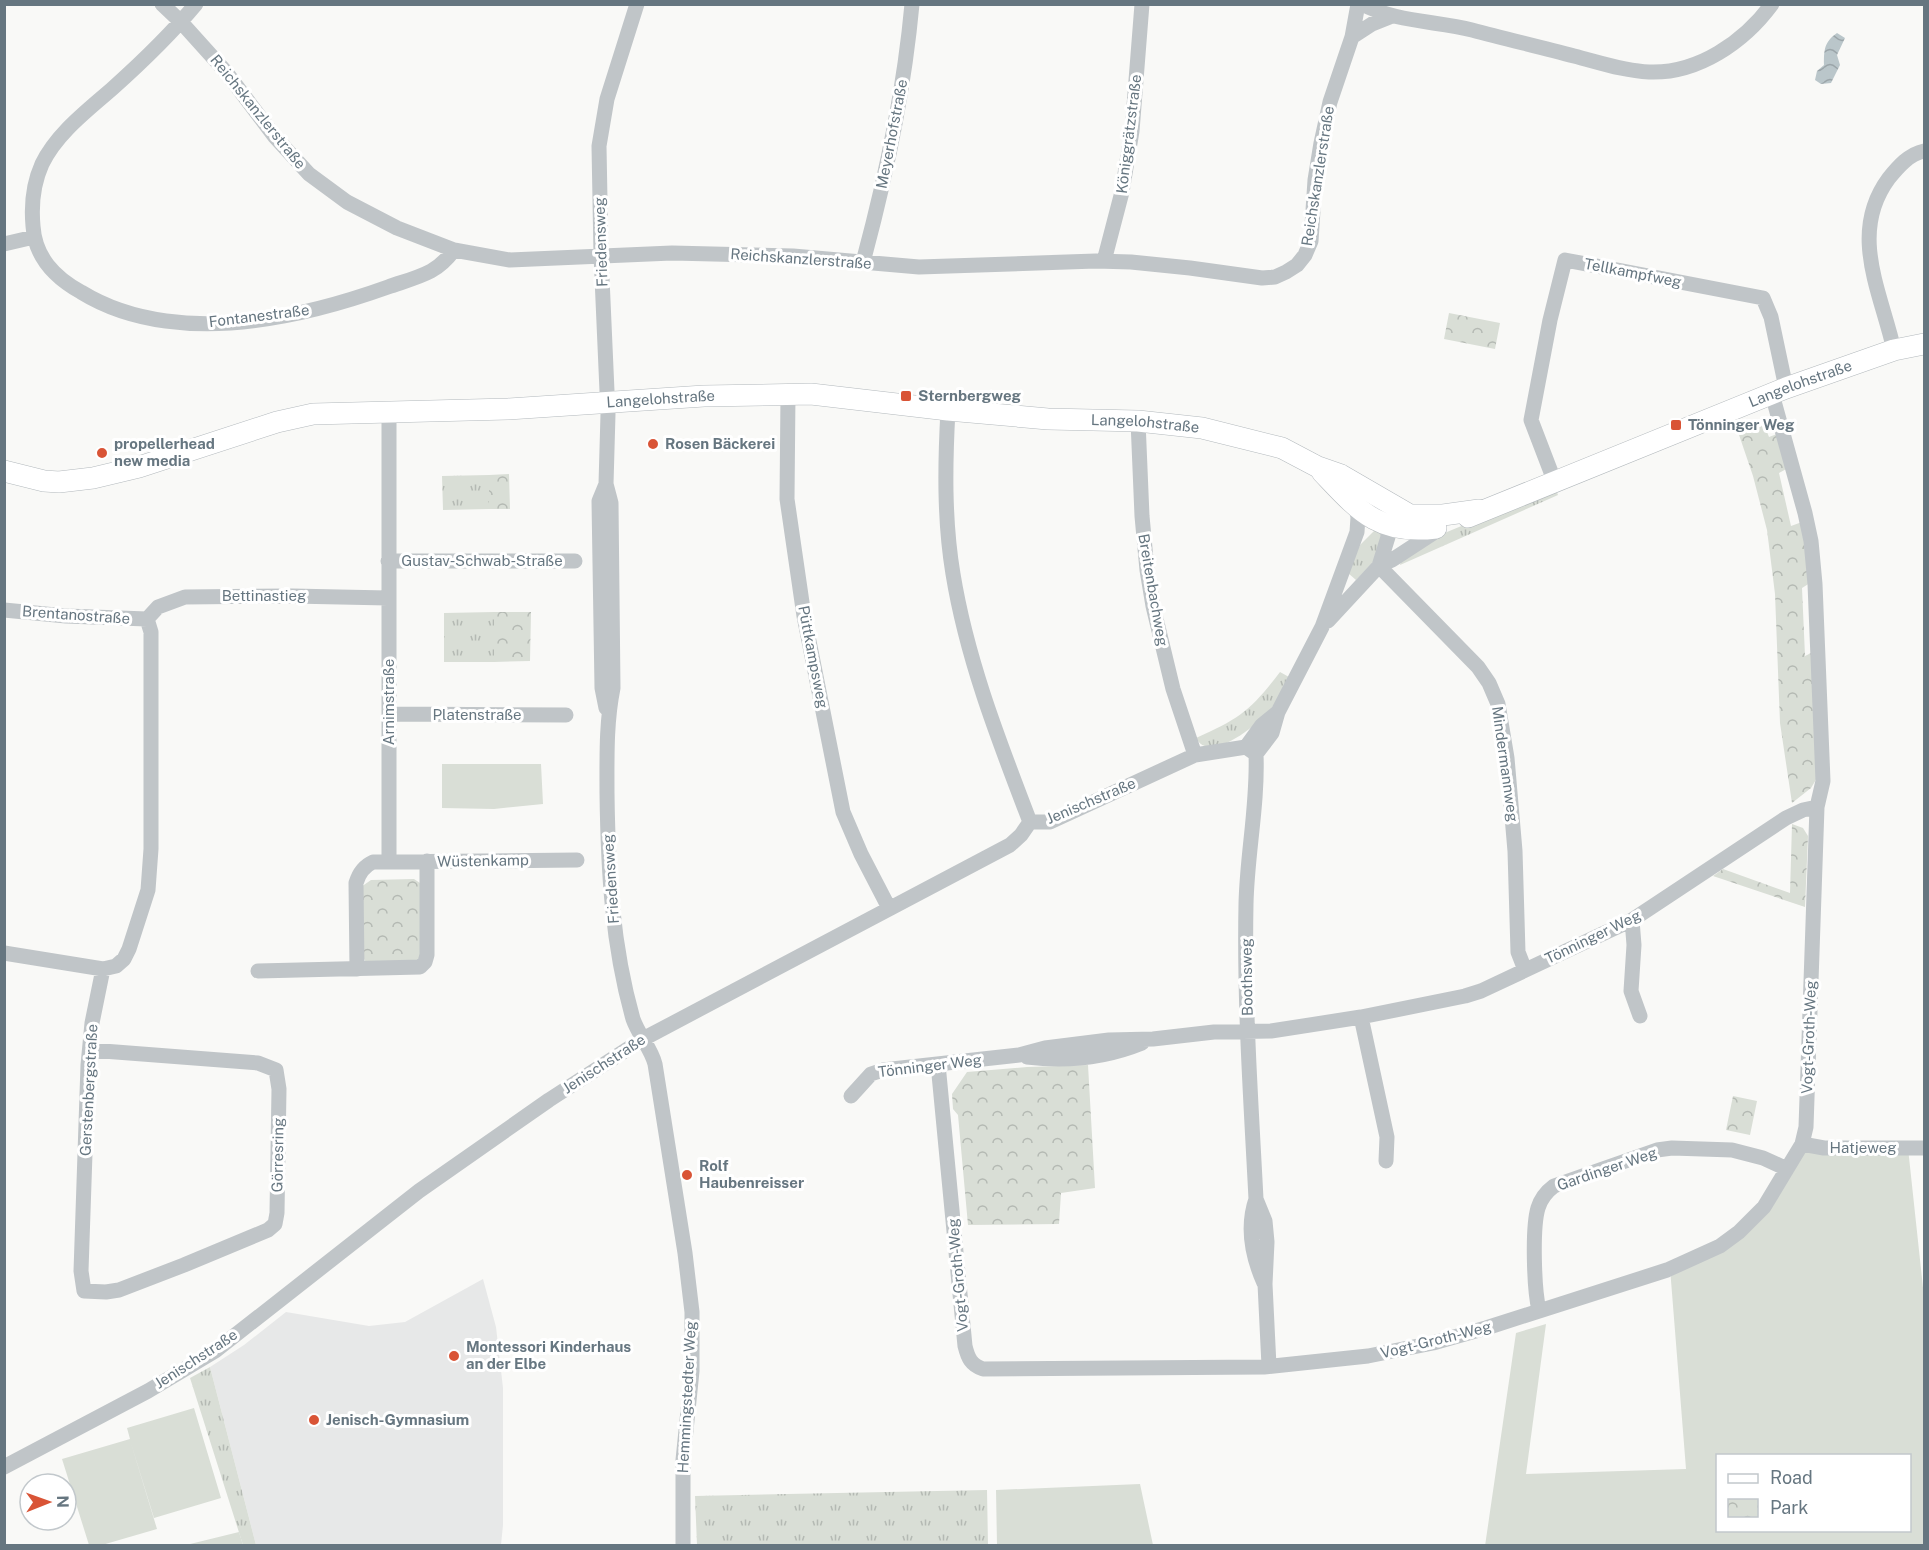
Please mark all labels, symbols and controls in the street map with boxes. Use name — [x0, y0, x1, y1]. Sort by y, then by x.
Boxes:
street label: Reichskanzlerstraße — [207, 51, 310, 172]
street label: Königgrätzstraße — [1113, 73, 1144, 195]
street label: Meyerhofstraße — [873, 78, 910, 190]
street label: Reichskanzlerstraße — [1298, 105, 1337, 247]
street label: Friedensweg — [590, 197, 611, 287]
street label: Reichskanzlerstraße — [730, 245, 872, 272]
street label: Tellkampfweg — [1583, 255, 1683, 290]
street label: Fontanestraße — [208, 301, 310, 330]
street label: Langelohstraße — [1746, 357, 1854, 410]
street label: Langelohstraße — [606, 387, 715, 410]
place label: Sternbergweg — [918, 387, 1021, 404]
marker: Sternbergweg — [899, 389, 913, 403]
street label: Langelohstraße — [1091, 411, 1200, 436]
place label: Tönninger Weg — [1688, 416, 1795, 433]
marker: Tönninger Weg — [1669, 418, 1683, 432]
place label: propellerhead new media — [114, 435, 215, 469]
place label: Rosen Bäckerei — [665, 435, 775, 452]
marker: Rosen Bäckerei — [646, 437, 660, 451]
marker: propellerhead new media — [95, 446, 109, 460]
street label: Breitenbachweg — [1135, 532, 1172, 647]
street label: Gustav-Schwab-Straße — [401, 552, 563, 569]
street label: Bettinastieg — [222, 587, 306, 604]
street label: Brentanostraße — [21, 602, 131, 627]
street label: Püttkampsweg — [795, 604, 832, 710]
street label: Arnimstraße — [380, 659, 397, 745]
street label: Mindermannweg — [1489, 705, 1522, 823]
street label: Platenstraße — [432, 706, 522, 723]
street label: Jenischstraße — [1044, 774, 1138, 827]
street label: Friedensweg — [599, 834, 622, 924]
street label: Wüstenkamp — [437, 851, 529, 870]
street label: Tönninger Weg — [1542, 906, 1643, 967]
street label: Boothsweg — [1237, 938, 1256, 1016]
street label: Vogt-Groth-Weg — [1798, 980, 1819, 1094]
street label: Gerstenbergstraße — [77, 1024, 100, 1156]
street label: Jenischstraße — [559, 1030, 648, 1097]
street label: Tönninger Weg — [877, 1051, 983, 1080]
street label: Görresring — [268, 1117, 287, 1193]
street label: Hatjeweg — [1829, 1139, 1897, 1156]
street label: Gardinger Weg — [1555, 1143, 1659, 1194]
place label: Rolf Haubenreisser — [699, 1157, 804, 1191]
marker: Rolf Haubenreisser — [680, 1168, 694, 1182]
street label: Vogt-Groth-Weg — [944, 1218, 971, 1332]
street label: Vogt-Groth-Weg — [1379, 1318, 1493, 1362]
street label: Hemmingstedter Weg — [674, 1320, 699, 1474]
street label: Jenischstraße — [151, 1325, 240, 1392]
place label: Montessori Kinderhaus an der Elbe — [466, 1338, 631, 1372]
marker: Montessori Kinderhaus an der Elbe — [447, 1349, 461, 1363]
place label: Jenisch-Gymnasium — [326, 1411, 469, 1428]
marker: Jenisch-Gymnasium — [307, 1413, 321, 1427]
legend — [1716, 1454, 1911, 1532]
text: Road — [1770, 1467, 1813, 1488]
north arrow — [18, 1472, 78, 1532]
text: N — [53, 1495, 72, 1508]
text: Park — [1770, 1497, 1808, 1518]

